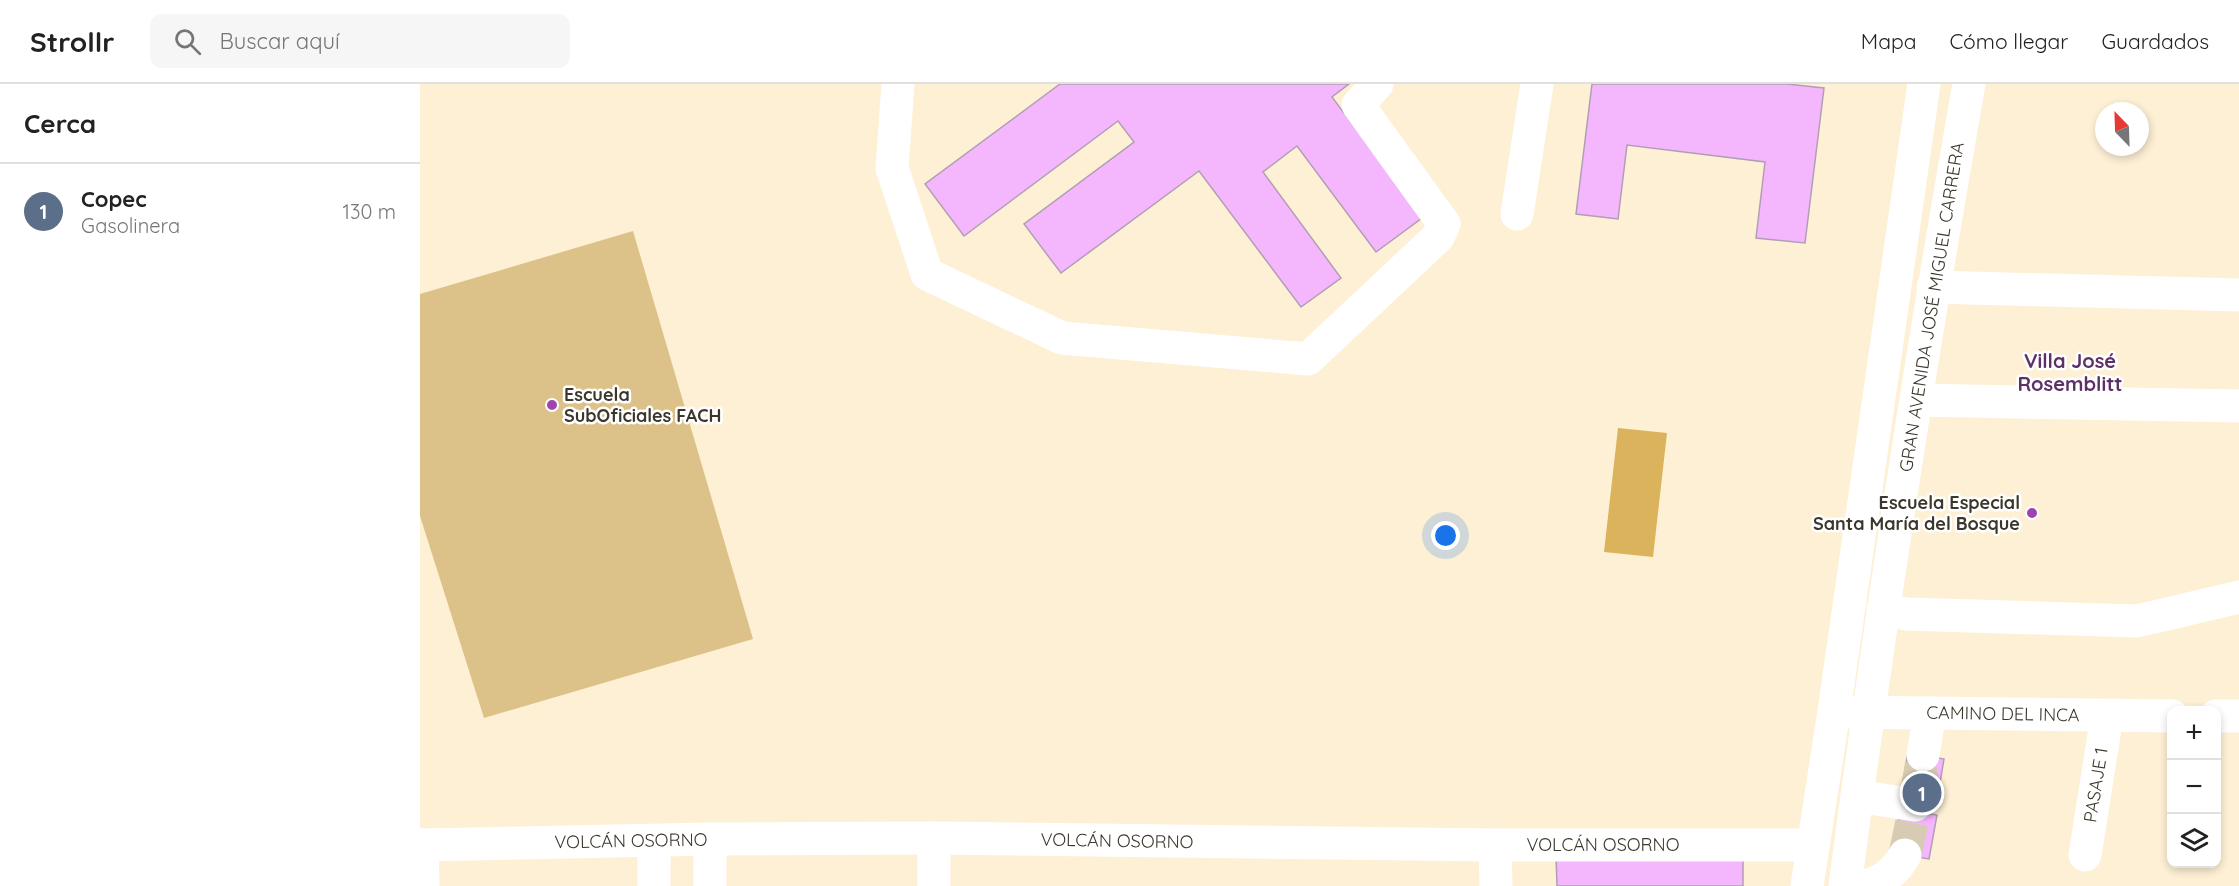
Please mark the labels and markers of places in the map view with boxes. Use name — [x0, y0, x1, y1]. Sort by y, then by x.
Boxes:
place label: Escuela SubOficiales FACH — [564, 383, 722, 427]
marker: Escuela SubOficiales FACH — [545, 398, 559, 412]
place label: Escuela Especial Santa María del Bosque — [1813, 491, 2020, 535]
marker: Escuela Especial Santa María del Bosque — [2025, 506, 2039, 520]
pin: 1 — [1902, 770, 1942, 816]

